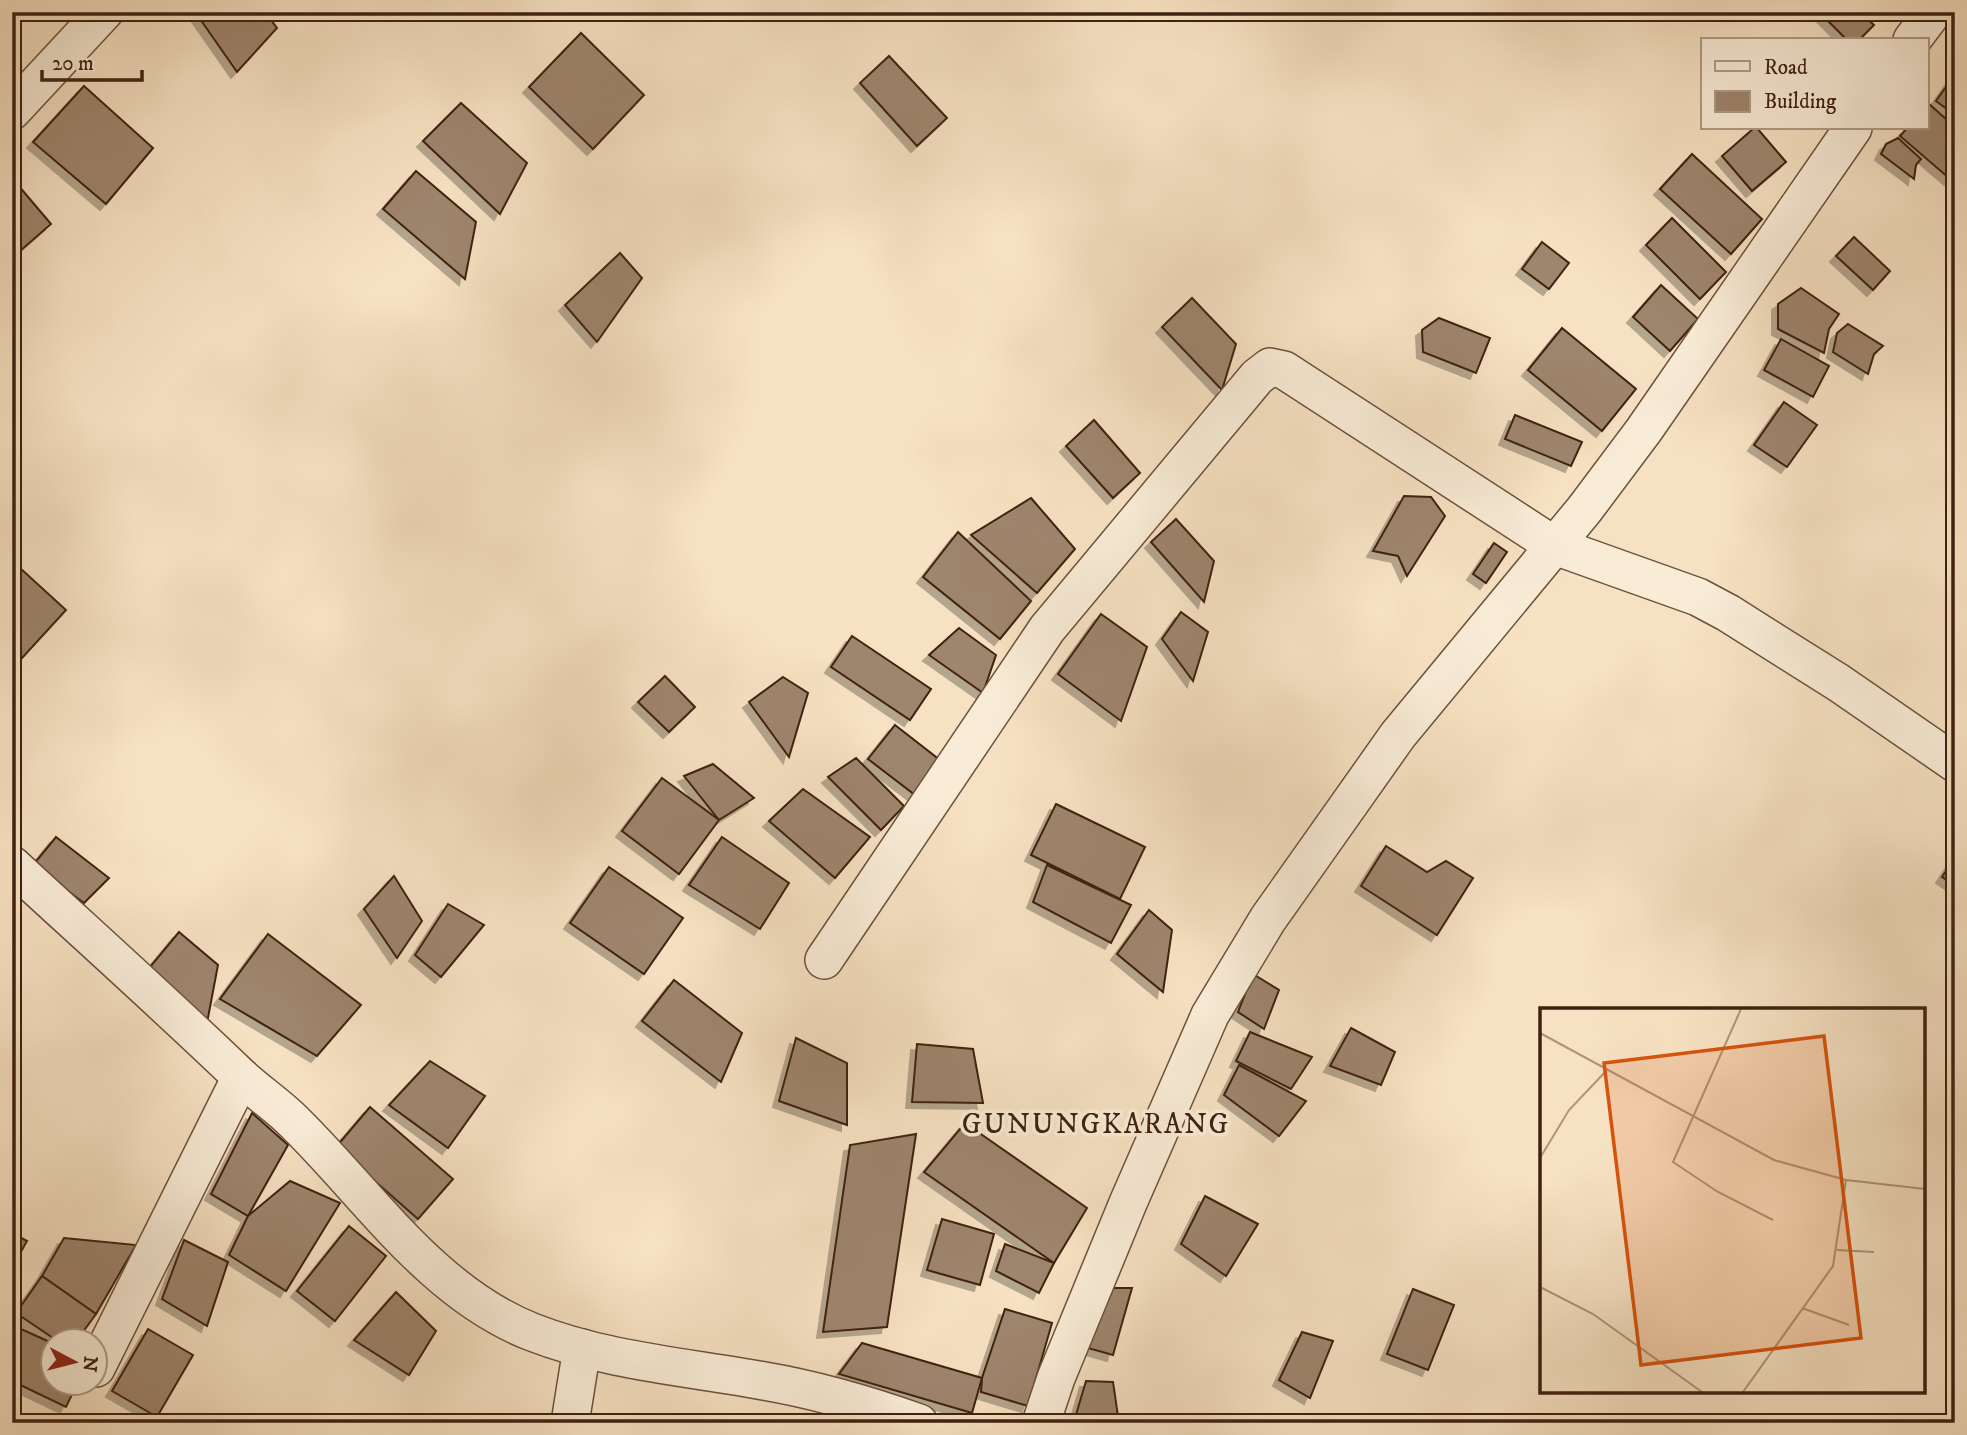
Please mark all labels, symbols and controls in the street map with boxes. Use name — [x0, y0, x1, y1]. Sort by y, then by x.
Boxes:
scale bar — [42, 38, 142, 82]
legend — [1701, 38, 1928, 130]
text: 20 m — [52, 51, 94, 77]
text: Road — [1764, 55, 1808, 81]
text: Building — [1764, 89, 1837, 115]
inset map — [1540, 1008, 1925, 1393]
district label: GUNUNGKARANG — [962, 1107, 1230, 1142]
north arrow — [38, 1326, 108, 1396]
text: N — [77, 1355, 102, 1373]

